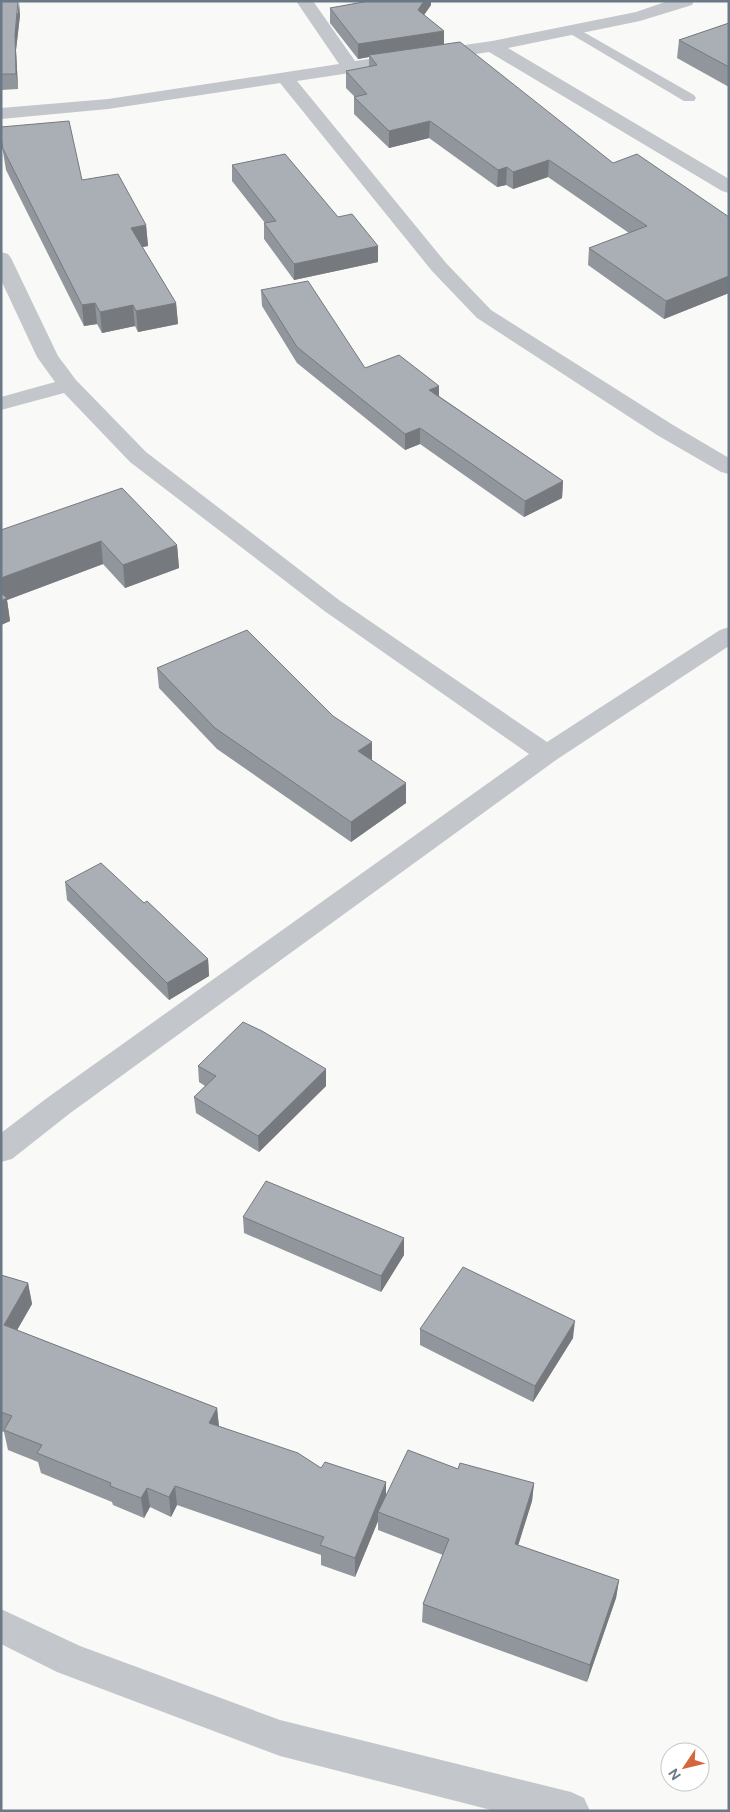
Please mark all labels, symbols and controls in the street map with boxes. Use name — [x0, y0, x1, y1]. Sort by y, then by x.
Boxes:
north arrow — [660, 1742, 710, 1792]
text: N — [664, 1765, 685, 1784]

